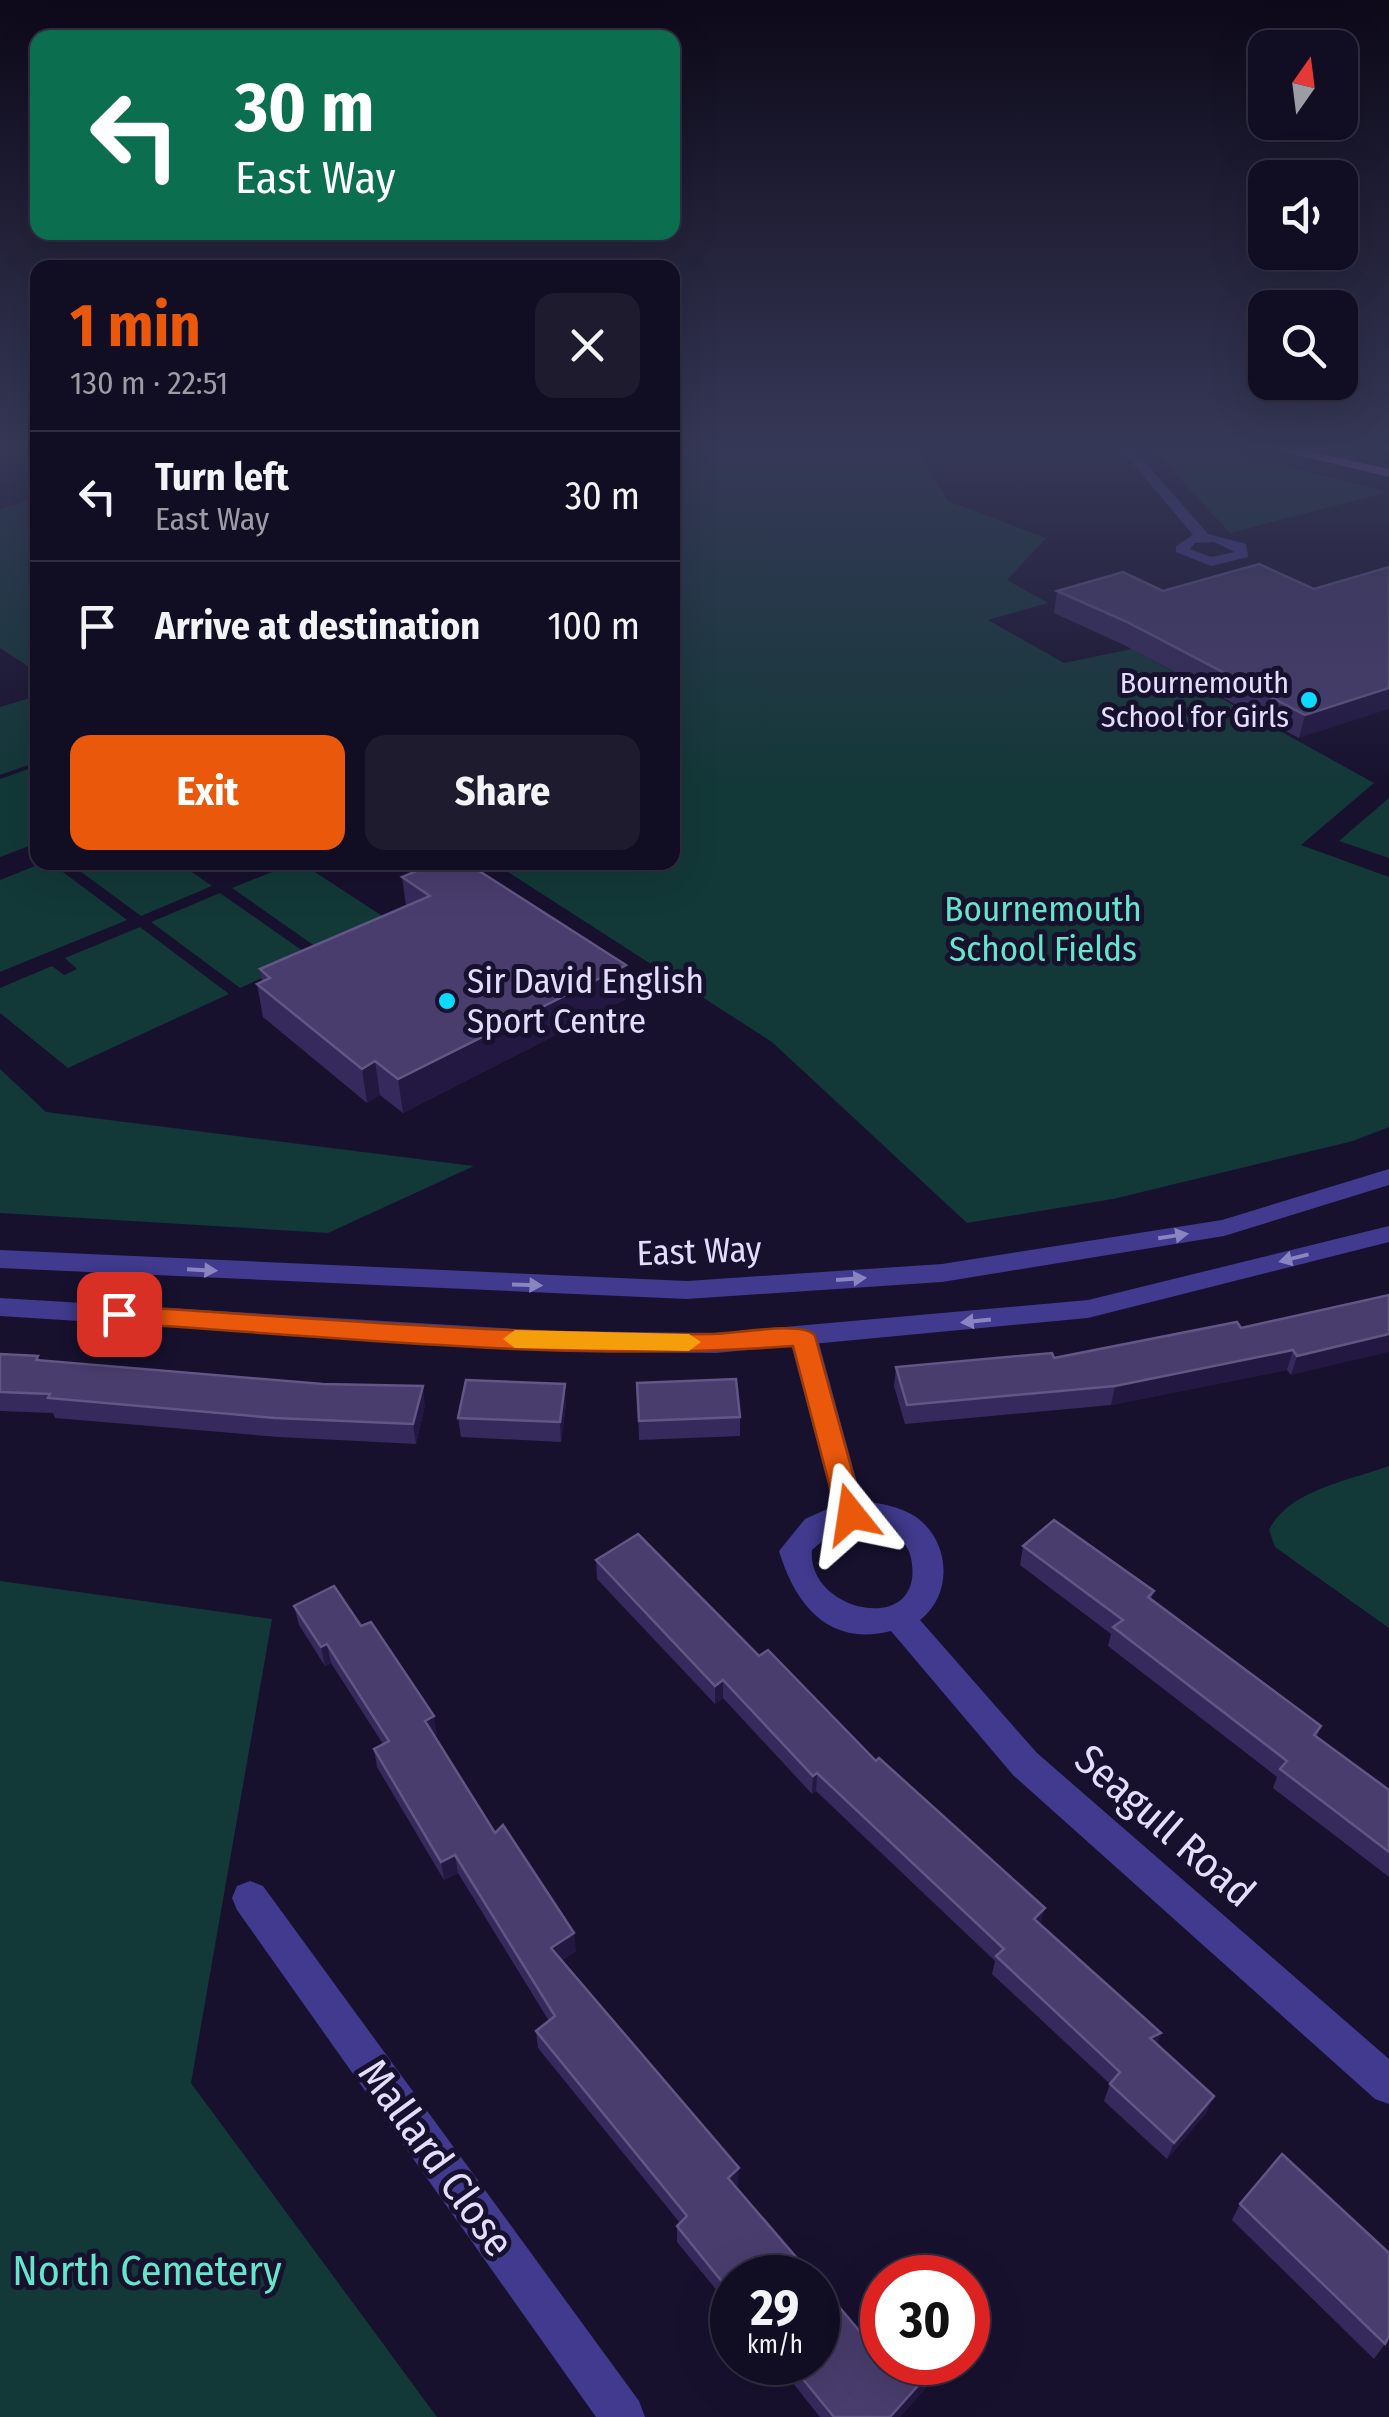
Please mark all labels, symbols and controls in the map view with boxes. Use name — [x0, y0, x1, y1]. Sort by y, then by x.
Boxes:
north arrow — [1248, 30, 1358, 140]
map controls — [1248, 30, 1358, 400]
text: 30 m — [235, 66, 374, 150]
icon: left — [70, 70, 200, 200]
text: East Way — [235, 151, 396, 205]
button: sound — [1248, 160, 1358, 270]
text: 1 min — [70, 290, 201, 362]
button: search — [1248, 290, 1358, 400]
button: close — [535, 293, 640, 398]
text: 130 m · 22:51 — [70, 364, 228, 402]
text: Turn left — [155, 454, 289, 500]
icon: left — [70, 469, 125, 524]
text: 30 m — [565, 473, 640, 519]
text: East Way — [155, 500, 269, 538]
icon: arrive — [70, 599, 125, 654]
text: Arrive at destination — [155, 603, 480, 649]
text: 100 m — [547, 603, 640, 649]
place label: Bournemouth School for Girls — [1101, 665, 1289, 735]
marker: Bournemouth School for Girls — [1298, 689, 1320, 711]
button: Exit — [70, 735, 345, 850]
button: Share — [365, 735, 640, 850]
park label: Bournemouth School Fields — [944, 888, 1142, 970]
place label: Sir David English Sport Centre — [467, 960, 704, 1042]
marker: Sir David English Sport Centre — [436, 990, 458, 1012]
street label: East Way — [636, 1228, 763, 1274]
one-way arrow — [1158, 1228, 1189, 1243]
one-way arrow — [1278, 1251, 1309, 1266]
one-way arrow — [187, 1263, 219, 1279]
one-way arrow — [836, 1271, 868, 1287]
pin — [77, 1272, 162, 1357]
one-way arrow — [511, 1277, 543, 1293]
icon: arrive — [92, 1287, 147, 1342]
one-way arrow — [960, 1313, 992, 1329]
position arrow — [799, 1462, 903, 1566]
street label: Seagull Road — [1065, 1734, 1265, 1918]
street label: Mallard Close — [348, 2050, 524, 2266]
park label: North Cemetery — [12, 2246, 282, 2296]
speed limit sign: 30 — [860, 2255, 990, 2385]
text: 29 — [751, 2278, 799, 2338]
text: km/h — [747, 2330, 803, 2360]

